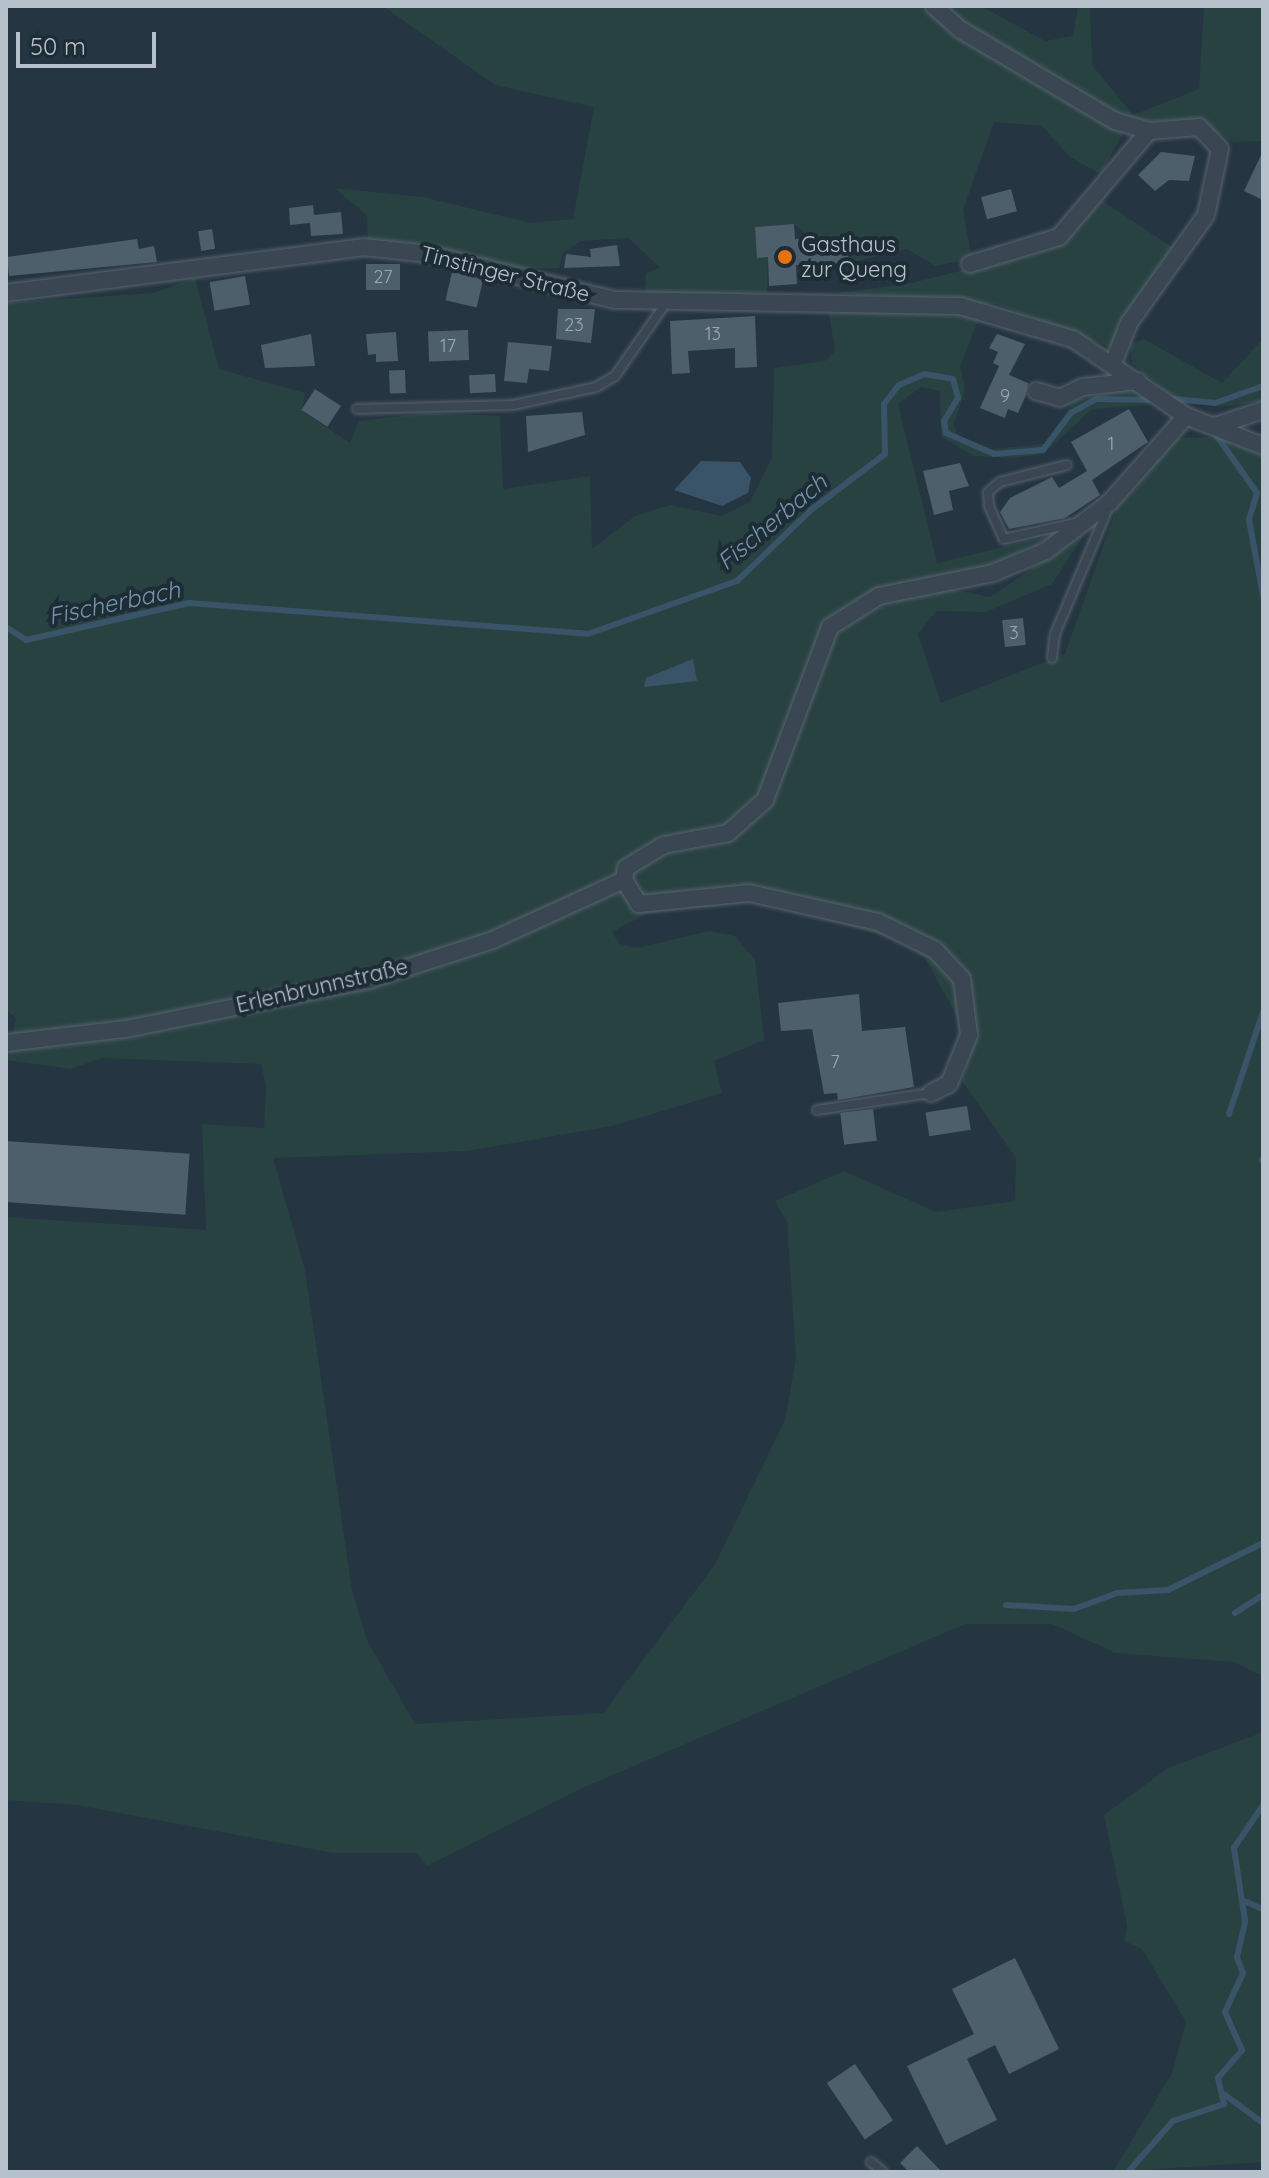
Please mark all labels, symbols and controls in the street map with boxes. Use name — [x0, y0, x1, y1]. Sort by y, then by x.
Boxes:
scale bar — [20, 16, 160, 66]
text: 50 m — [30, 31, 86, 61]
place label: Gasthaus zur Queng — [801, 231, 907, 282]
street label: Tinstinger Straße — [418, 240, 592, 308]
marker: Gasthaus zur Queng — [776, 248, 794, 266]
house number: 27 — [374, 266, 392, 288]
house number: 23 — [564, 314, 584, 336]
house number: 13 — [705, 323, 721, 345]
house number: 17 — [440, 335, 456, 357]
house number: 9 — [1000, 385, 1010, 407]
house number: 1 — [1108, 433, 1114, 455]
water label: Fischerbach — [711, 468, 833, 576]
water label: Fischerbach — [45, 575, 183, 631]
house number: 3 — [1009, 622, 1019, 644]
street label: Erlenbrunnstraße — [233, 953, 411, 1019]
house number: 7 — [830, 1051, 840, 1073]

